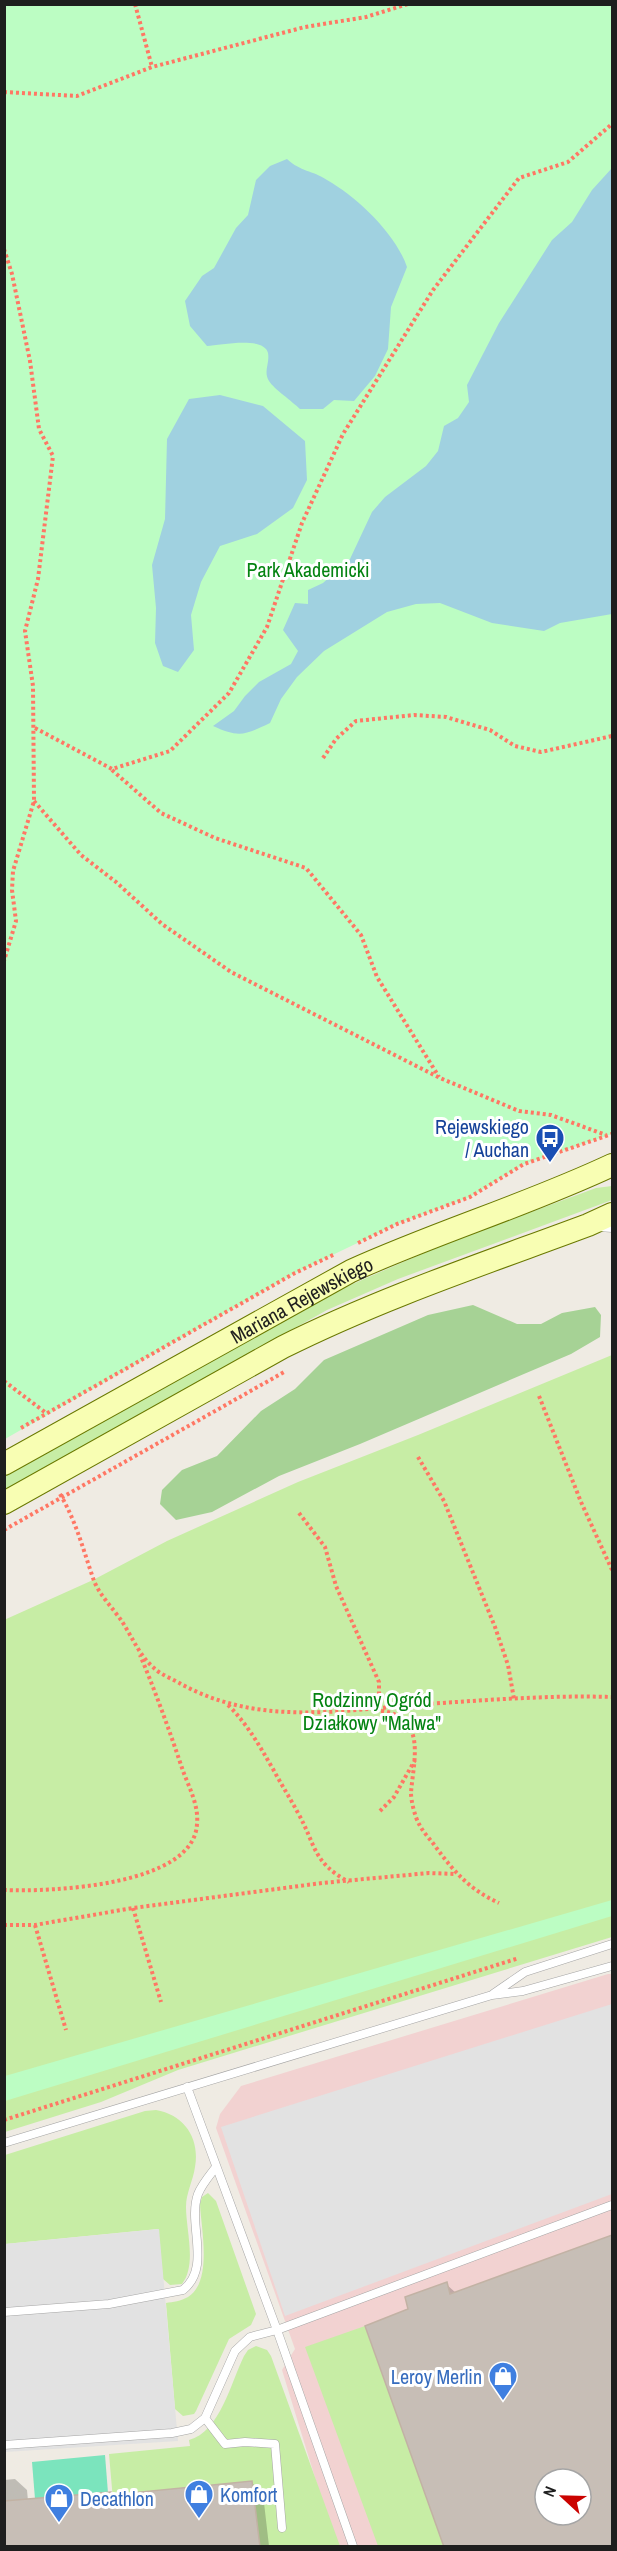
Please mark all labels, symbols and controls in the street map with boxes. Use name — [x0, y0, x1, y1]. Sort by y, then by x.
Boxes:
park label: Park Akademicki — [246, 556, 370, 583]
place label: Rejewskiego / Auchan — [435, 1113, 529, 1163]
bus stop icon: Rejewskiego / Auchan — [534, 1122, 566, 1164]
street label: Mariana Rejewskiego — [225, 1250, 377, 1349]
park label: Rodzinny Ogród Działkowy "Malwa" — [303, 1686, 441, 1736]
shop icon: Leroy Merlin — [487, 2360, 519, 2402]
place label: Leroy Merlin — [391, 2363, 482, 2390]
north arrow — [533, 2467, 593, 2527]
shop icon: Komfort — [183, 2478, 215, 2520]
place label: Komfort — [220, 2481, 278, 2508]
shop icon: Decathlon — [43, 2482, 75, 2524]
text: N — [537, 2483, 561, 2500]
place label: Decathlon — [80, 2485, 154, 2512]

